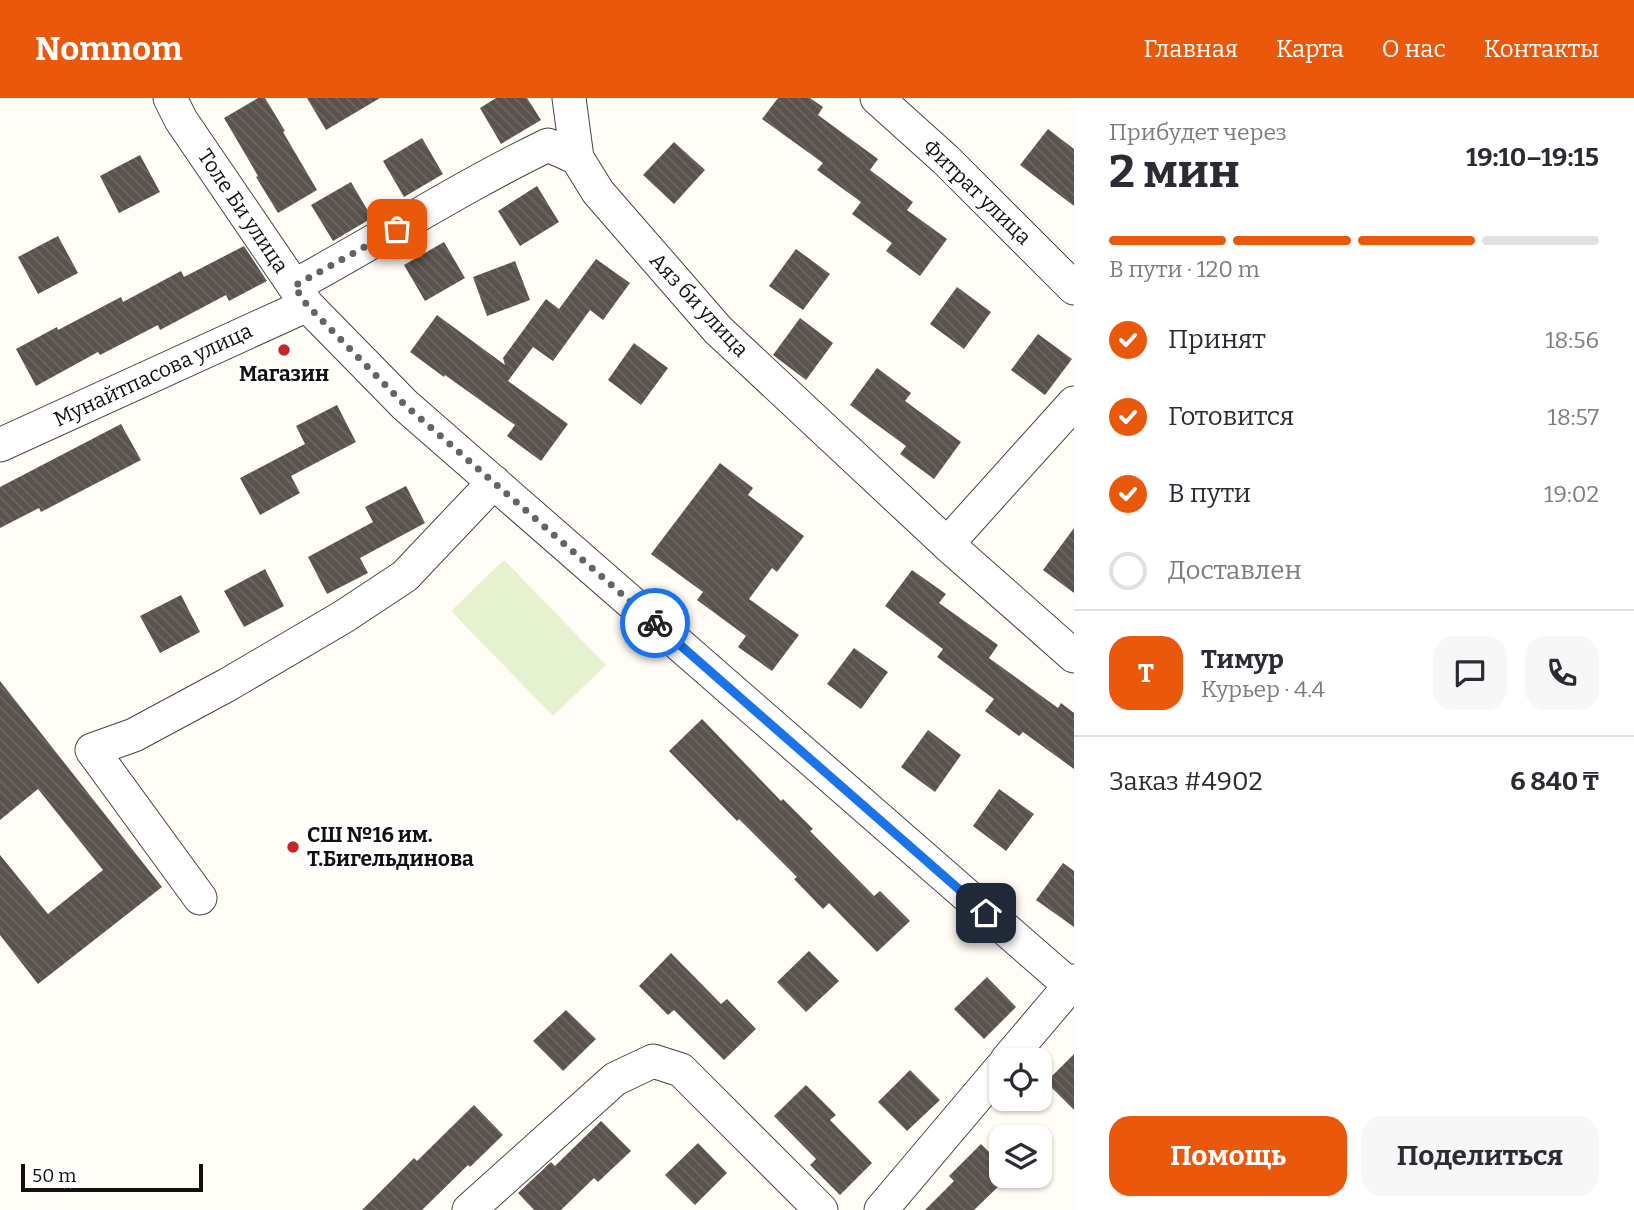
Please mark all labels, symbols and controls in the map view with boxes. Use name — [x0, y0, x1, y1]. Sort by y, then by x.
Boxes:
text: Nomnom — [35, 29, 183, 69]
text: Главная — [1143, 35, 1238, 63]
text: Карта — [1276, 35, 1344, 63]
text: О нас — [1382, 35, 1446, 63]
text: Контакты — [1484, 35, 1599, 63]
text: Прибудет через — [1109, 118, 1287, 146]
street label: Фитрат улица — [917, 134, 1037, 251]
text: 19:10–19:15 — [1466, 142, 1599, 173]
street label: Толе Би улица — [192, 144, 294, 278]
text: 2 мин — [1109, 144, 1240, 199]
pin — [367, 199, 427, 259]
icon: bag — [378, 210, 416, 248]
street label: Аяз би улица — [644, 247, 754, 363]
text: В пути · 120 m — [1109, 255, 1260, 283]
street label: Мунайтпасова улица — [50, 317, 257, 432]
icon: check — [1109, 321, 1147, 359]
text: Принят — [1168, 324, 1266, 355]
text: 18:56 — [1545, 326, 1599, 354]
marker: Магазин — [276, 342, 292, 358]
place label: Магазин — [239, 361, 329, 387]
icon: check — [1109, 398, 1147, 436]
text: Готовится — [1168, 401, 1294, 432]
text: 18:57 — [1548, 403, 1599, 431]
icon: check — [1109, 475, 1147, 513]
text: В пути — [1168, 478, 1251, 509]
text: 19:02 — [1544, 480, 1599, 508]
text: Доставлен — [1168, 555, 1302, 586]
courier — [620, 588, 690, 658]
icon: bike — [636, 604, 674, 642]
button: chat — [1433, 636, 1507, 710]
button: phone — [1525, 636, 1599, 710]
text: Тимур — [1201, 644, 1284, 675]
text: Т — [1138, 658, 1154, 689]
text: Курьер · 4.4 — [1201, 675, 1325, 703]
text: Заказ #4902 — [1109, 766, 1263, 797]
text: 6 840 ₸ — [1510, 766, 1599, 797]
place label: СШ №16 им. Т.Бигельдинова — [307, 822, 474, 872]
marker: СШ №16 им. Т.Бигельдинова — [285, 839, 301, 855]
pin — [956, 883, 1016, 943]
icon: home — [967, 894, 1005, 932]
map controls — [989, 1048, 1052, 1188]
button: locate — [989, 1048, 1052, 1111]
button: Помощь — [1109, 1116, 1347, 1196]
button: Поделиться — [1361, 1116, 1599, 1196]
button: layers — [989, 1125, 1052, 1188]
scale bar — [21, 1161, 203, 1193]
text: 50 m — [32, 1164, 76, 1187]

